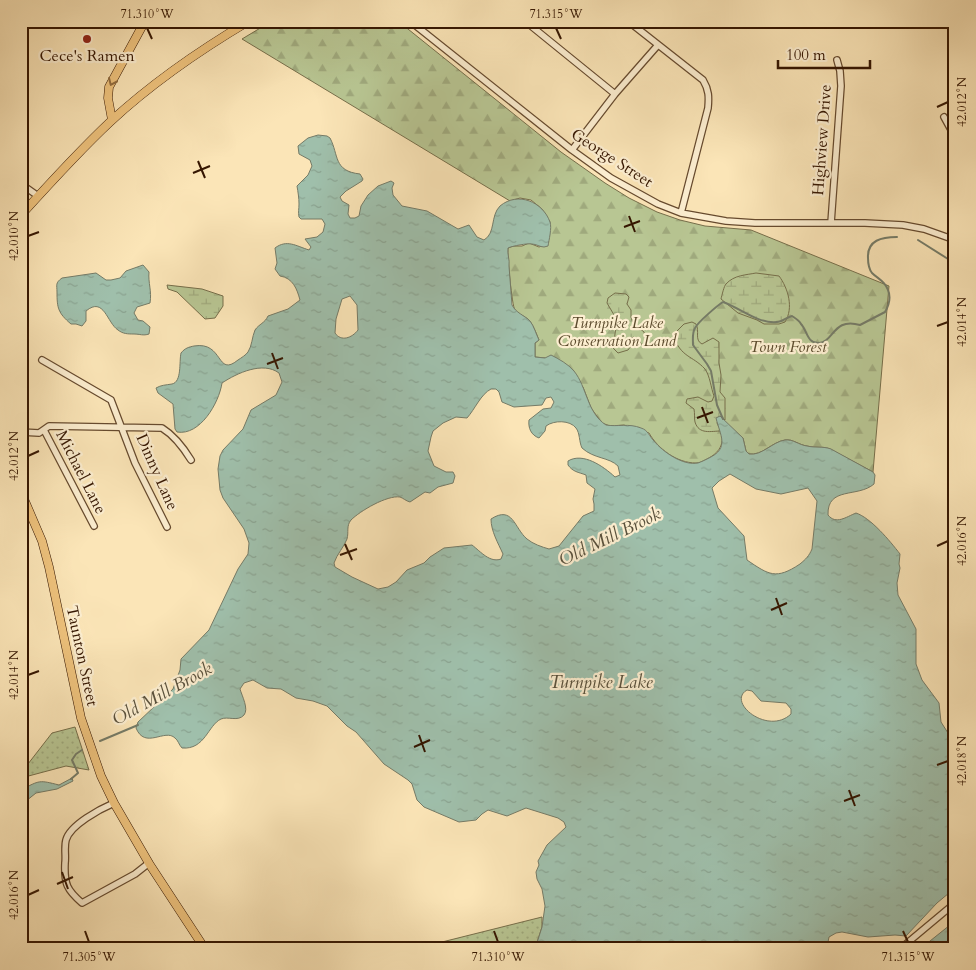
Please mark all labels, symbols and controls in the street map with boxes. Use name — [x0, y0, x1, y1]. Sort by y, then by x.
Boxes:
text: 71.310°W — [120, 6, 174, 22]
text: 71.315°W — [529, 6, 583, 22]
marker: Cece's Ramen — [81, 33, 93, 45]
scale bar — [778, 38, 871, 70]
place label: Cece's Ramen — [39, 45, 135, 67]
text: 100 m — [786, 45, 826, 65]
text: 42.012°N — [954, 76, 970, 127]
one-way arrow — [107, 77, 118, 86]
street label: Highview Drive — [807, 84, 837, 196]
street label: George Street — [567, 123, 657, 193]
text: 42.010°N — [6, 210, 22, 261]
text: 42.014°N — [954, 296, 970, 347]
park label: Turnpike Lake Conservation Land — [558, 312, 677, 352]
park label: Town Forest — [750, 336, 827, 358]
street label: Michael Lane — [51, 426, 111, 518]
text: 42.012°N — [6, 430, 22, 481]
street label: Dinny Lane — [130, 430, 184, 514]
water label: Old Mill Brook — [555, 501, 665, 573]
text: 42.016°N — [954, 515, 970, 566]
street label: Taunton Street — [61, 604, 103, 708]
text: 42.014°N — [6, 649, 22, 700]
water label: Old Mill Brook — [107, 656, 217, 732]
water label: Turnpike Lake — [549, 670, 654, 695]
text: 42.018°N — [954, 735, 970, 786]
text: 42.016°N — [6, 869, 22, 920]
text: 71.305°W — [62, 949, 116, 965]
text: 71.310°W — [471, 949, 525, 965]
text: 71.315°W — [881, 949, 935, 965]

